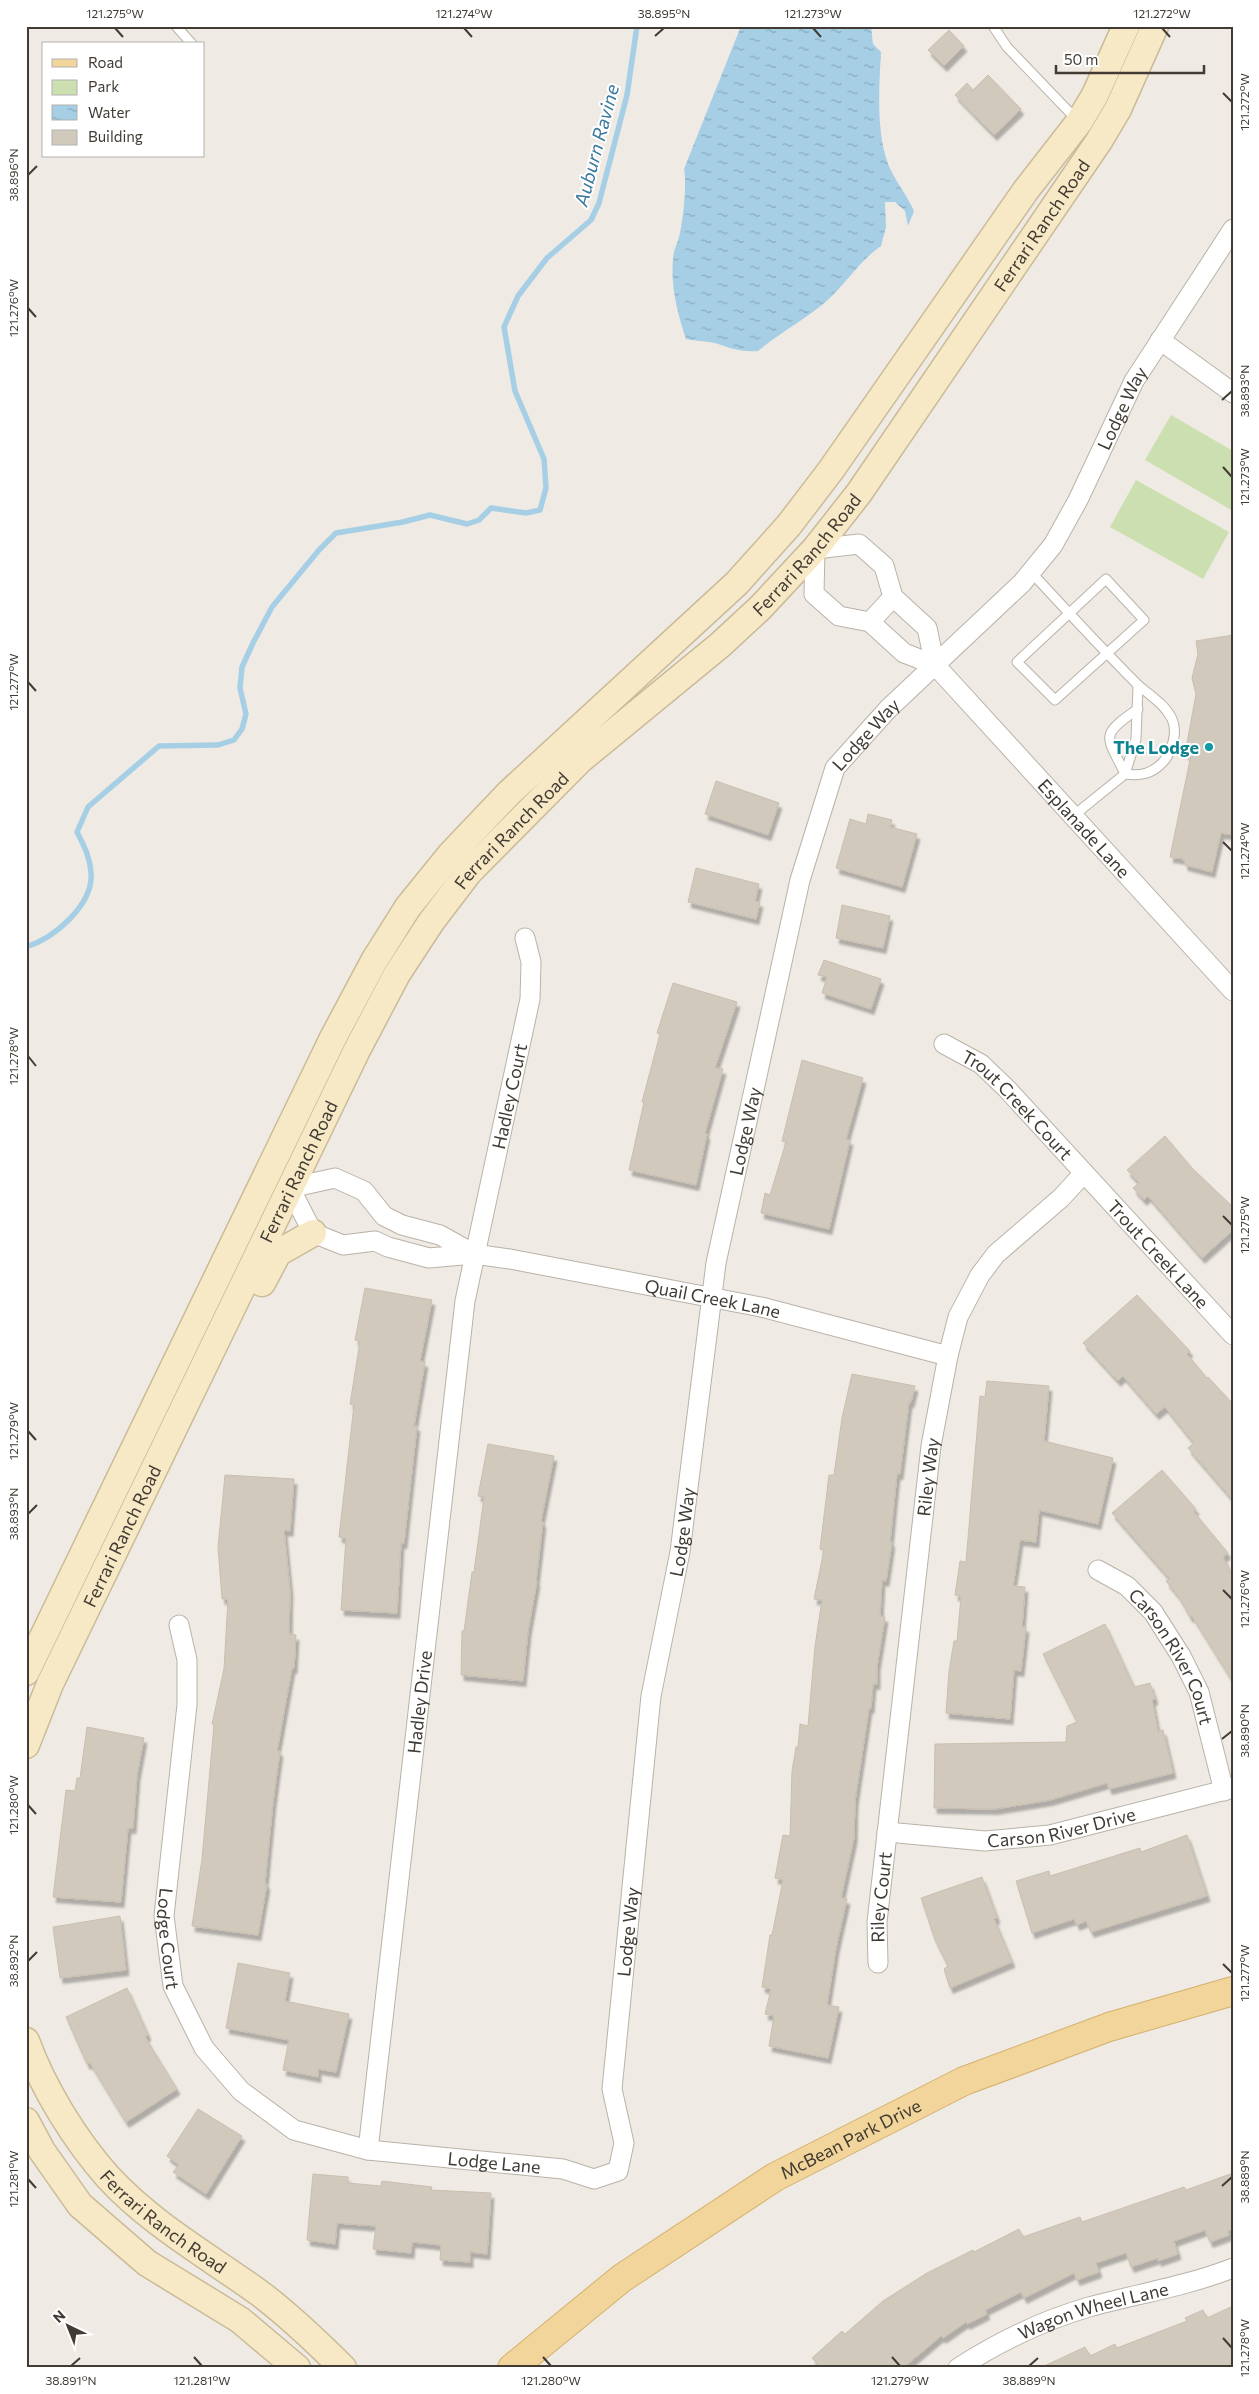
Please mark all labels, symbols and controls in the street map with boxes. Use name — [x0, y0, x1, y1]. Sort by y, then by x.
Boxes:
text: 121.275°W — [86, 6, 144, 20]
text: 121.274°W — [435, 6, 493, 20]
text: 38.895°N — [638, 6, 690, 20]
text: 121.273°W — [784, 6, 842, 20]
text: 121.272°W — [1133, 6, 1191, 20]
legend — [42, 42, 205, 158]
scale bar — [1056, 42, 1204, 74]
text: 50 m — [1064, 50, 1098, 68]
text: Road — [88, 53, 123, 71]
text: 121.272°W — [1237, 73, 1251, 131]
text: Park — [88, 77, 119, 95]
water label: Auburn Ravine — [568, 82, 623, 209]
text: Water — [88, 103, 130, 121]
text: Building — [88, 127, 143, 145]
text: 38.896°N — [6, 148, 20, 202]
street label: Ferrari Ranch Road — [989, 155, 1094, 296]
text: 121.276°W — [6, 279, 20, 337]
street label: Lodge Way — [1092, 362, 1152, 453]
text: 38.893°N — [1237, 365, 1251, 417]
text: 121.273°W — [1237, 448, 1251, 506]
street label: Ferrari Ranch Road — [748, 489, 865, 621]
text: 121.277°W — [6, 653, 20, 711]
street label: Lodge Way — [827, 693, 904, 775]
place label: The Lodge — [1113, 736, 1199, 758]
marker: The Lodge — [1203, 741, 1215, 753]
street label: Ferrari Ranch Road — [449, 767, 573, 893]
street label: Esplanade Lane — [1034, 774, 1135, 882]
text: 121.274°W — [1237, 822, 1251, 880]
text: 121.278°W — [6, 1027, 20, 1085]
street label: Hadley Court — [487, 1041, 531, 1151]
street label: Trout Creek Court — [958, 1045, 1077, 1164]
street label: Lodge Way — [725, 1085, 765, 1177]
street label: Ferrari Ranch Road — [255, 1097, 342, 1246]
street label: Trout Creek Lane — [1103, 1195, 1214, 1313]
text: 121.275°W — [1237, 1196, 1251, 1254]
street label: Quail Creek Lane — [643, 1274, 783, 1323]
text: 121.279°W — [6, 1402, 20, 1460]
street label: Riley Way — [912, 1436, 943, 1518]
street label: Ferrari Ranch Road — [78, 1461, 165, 1610]
street label: Lodge Way — [664, 1486, 699, 1578]
text: 38.893°N — [6, 1488, 20, 1540]
text: 121.276°W — [1237, 1570, 1251, 1628]
street label: Carson River Court — [1124, 1583, 1218, 1727]
street label: Hadley Drive — [402, 1649, 436, 1755]
text: 38.890°N — [1237, 1704, 1251, 1758]
text: 121.280°W — [6, 1775, 20, 1835]
street label: Carson River Drive — [986, 1803, 1138, 1852]
street label: Riley Court — [866, 1851, 896, 1943]
street label: Lodge Way — [612, 1886, 643, 1978]
street label: Lodge Court — [153, 1887, 184, 1991]
text: 38.892°N — [6, 1935, 20, 1987]
text: 121.277°W — [1237, 1944, 1251, 2002]
street label: McBean Park Drive — [776, 2094, 924, 2184]
street label: Lodge Lane — [447, 2147, 542, 2178]
text: 38.889°N — [1237, 2150, 1251, 2204]
text: 121.281°W — [6, 2151, 20, 2207]
street label: Ferrari Ranch Road — [96, 2165, 231, 2278]
street label: Wagon Wheel Lane — [1014, 2277, 1170, 2344]
north arrow — [42, 2302, 92, 2352]
text: N — [49, 2306, 68, 2326]
text: 121.278°W — [1237, 2319, 1251, 2377]
text: 38.891°N — [45, 2373, 97, 2387]
text: 121.281°W — [174, 2373, 230, 2387]
text: 121.280°W — [521, 2373, 581, 2387]
text: 121.279°W — [871, 2373, 929, 2387]
text: 38.889°N — [1002, 2373, 1056, 2387]

